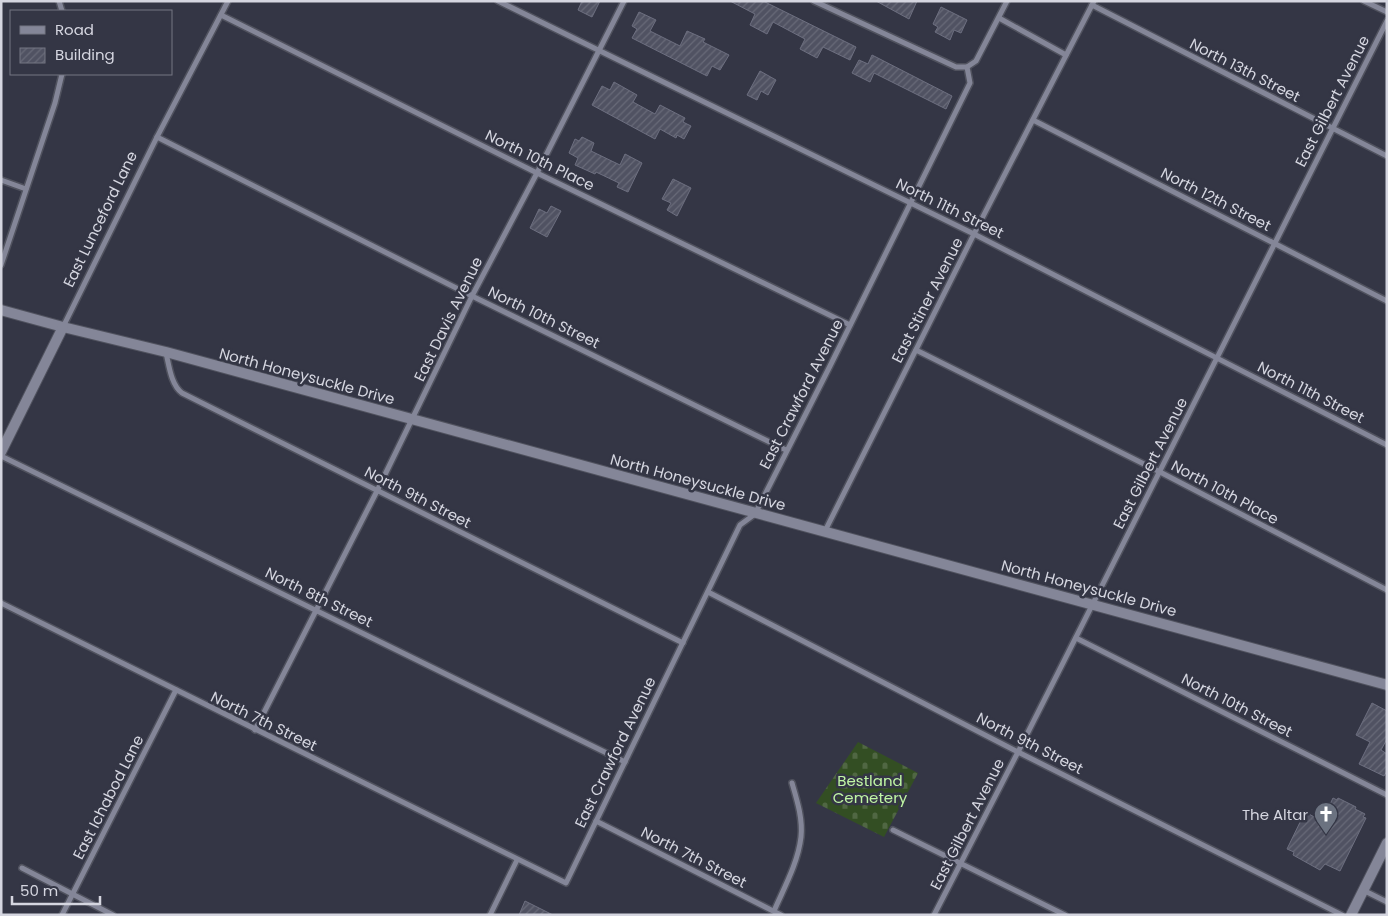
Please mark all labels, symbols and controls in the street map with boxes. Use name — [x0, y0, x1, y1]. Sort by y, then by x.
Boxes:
legend — [10, 10, 172, 75]
text: Road — [55, 19, 94, 40]
street label: East Gilbert Avenue — [1290, 32, 1374, 170]
street label: North 13th Street — [1186, 33, 1304, 107]
text: Building — [55, 44, 115, 65]
street label: North 10th Place — [482, 124, 598, 196]
street label: East Lunceford Lane — [58, 147, 142, 291]
street label: North 12th Street — [1157, 162, 1275, 236]
street label: North 11th Street — [893, 173, 1007, 243]
street label: East Stiner Avenue — [886, 234, 968, 366]
street label: East Davis Avenue — [409, 253, 487, 385]
street label: North 10th Street — [485, 281, 603, 353]
street label: East Crawford Avenue — [754, 316, 848, 472]
street label: North Honeysuckle Drive — [217, 342, 397, 410]
street label: North 11th Street — [1254, 356, 1368, 428]
street label: East Gilbert Avenue — [1108, 394, 1192, 532]
street label: North Honeysuckle Drive — [608, 448, 788, 516]
street label: North 10th Place — [1168, 455, 1282, 529]
street label: North 9th Street — [361, 461, 475, 533]
street label: North Honeysuckle Drive — [999, 554, 1179, 622]
street label: North 8th Street — [262, 562, 376, 632]
street label: North 10th Street — [1178, 668, 1296, 742]
street label: East Crawford Avenue — [569, 673, 661, 831]
street label: North 7th Street — [207, 686, 321, 756]
street label: North 9th Street — [973, 707, 1087, 779]
street label: East Ichabod Lane — [68, 731, 148, 863]
street label: East Gilbert Avenue — [925, 755, 1009, 893]
park label: Bestland Cemetery — [833, 770, 908, 808]
church icon: The Altar — [1313, 801, 1339, 835]
place label: The Altar — [1242, 804, 1308, 825]
street label: North 7th Street — [638, 821, 750, 893]
scale bar — [12, 874, 100, 906]
text: 50 m — [20, 880, 58, 901]

